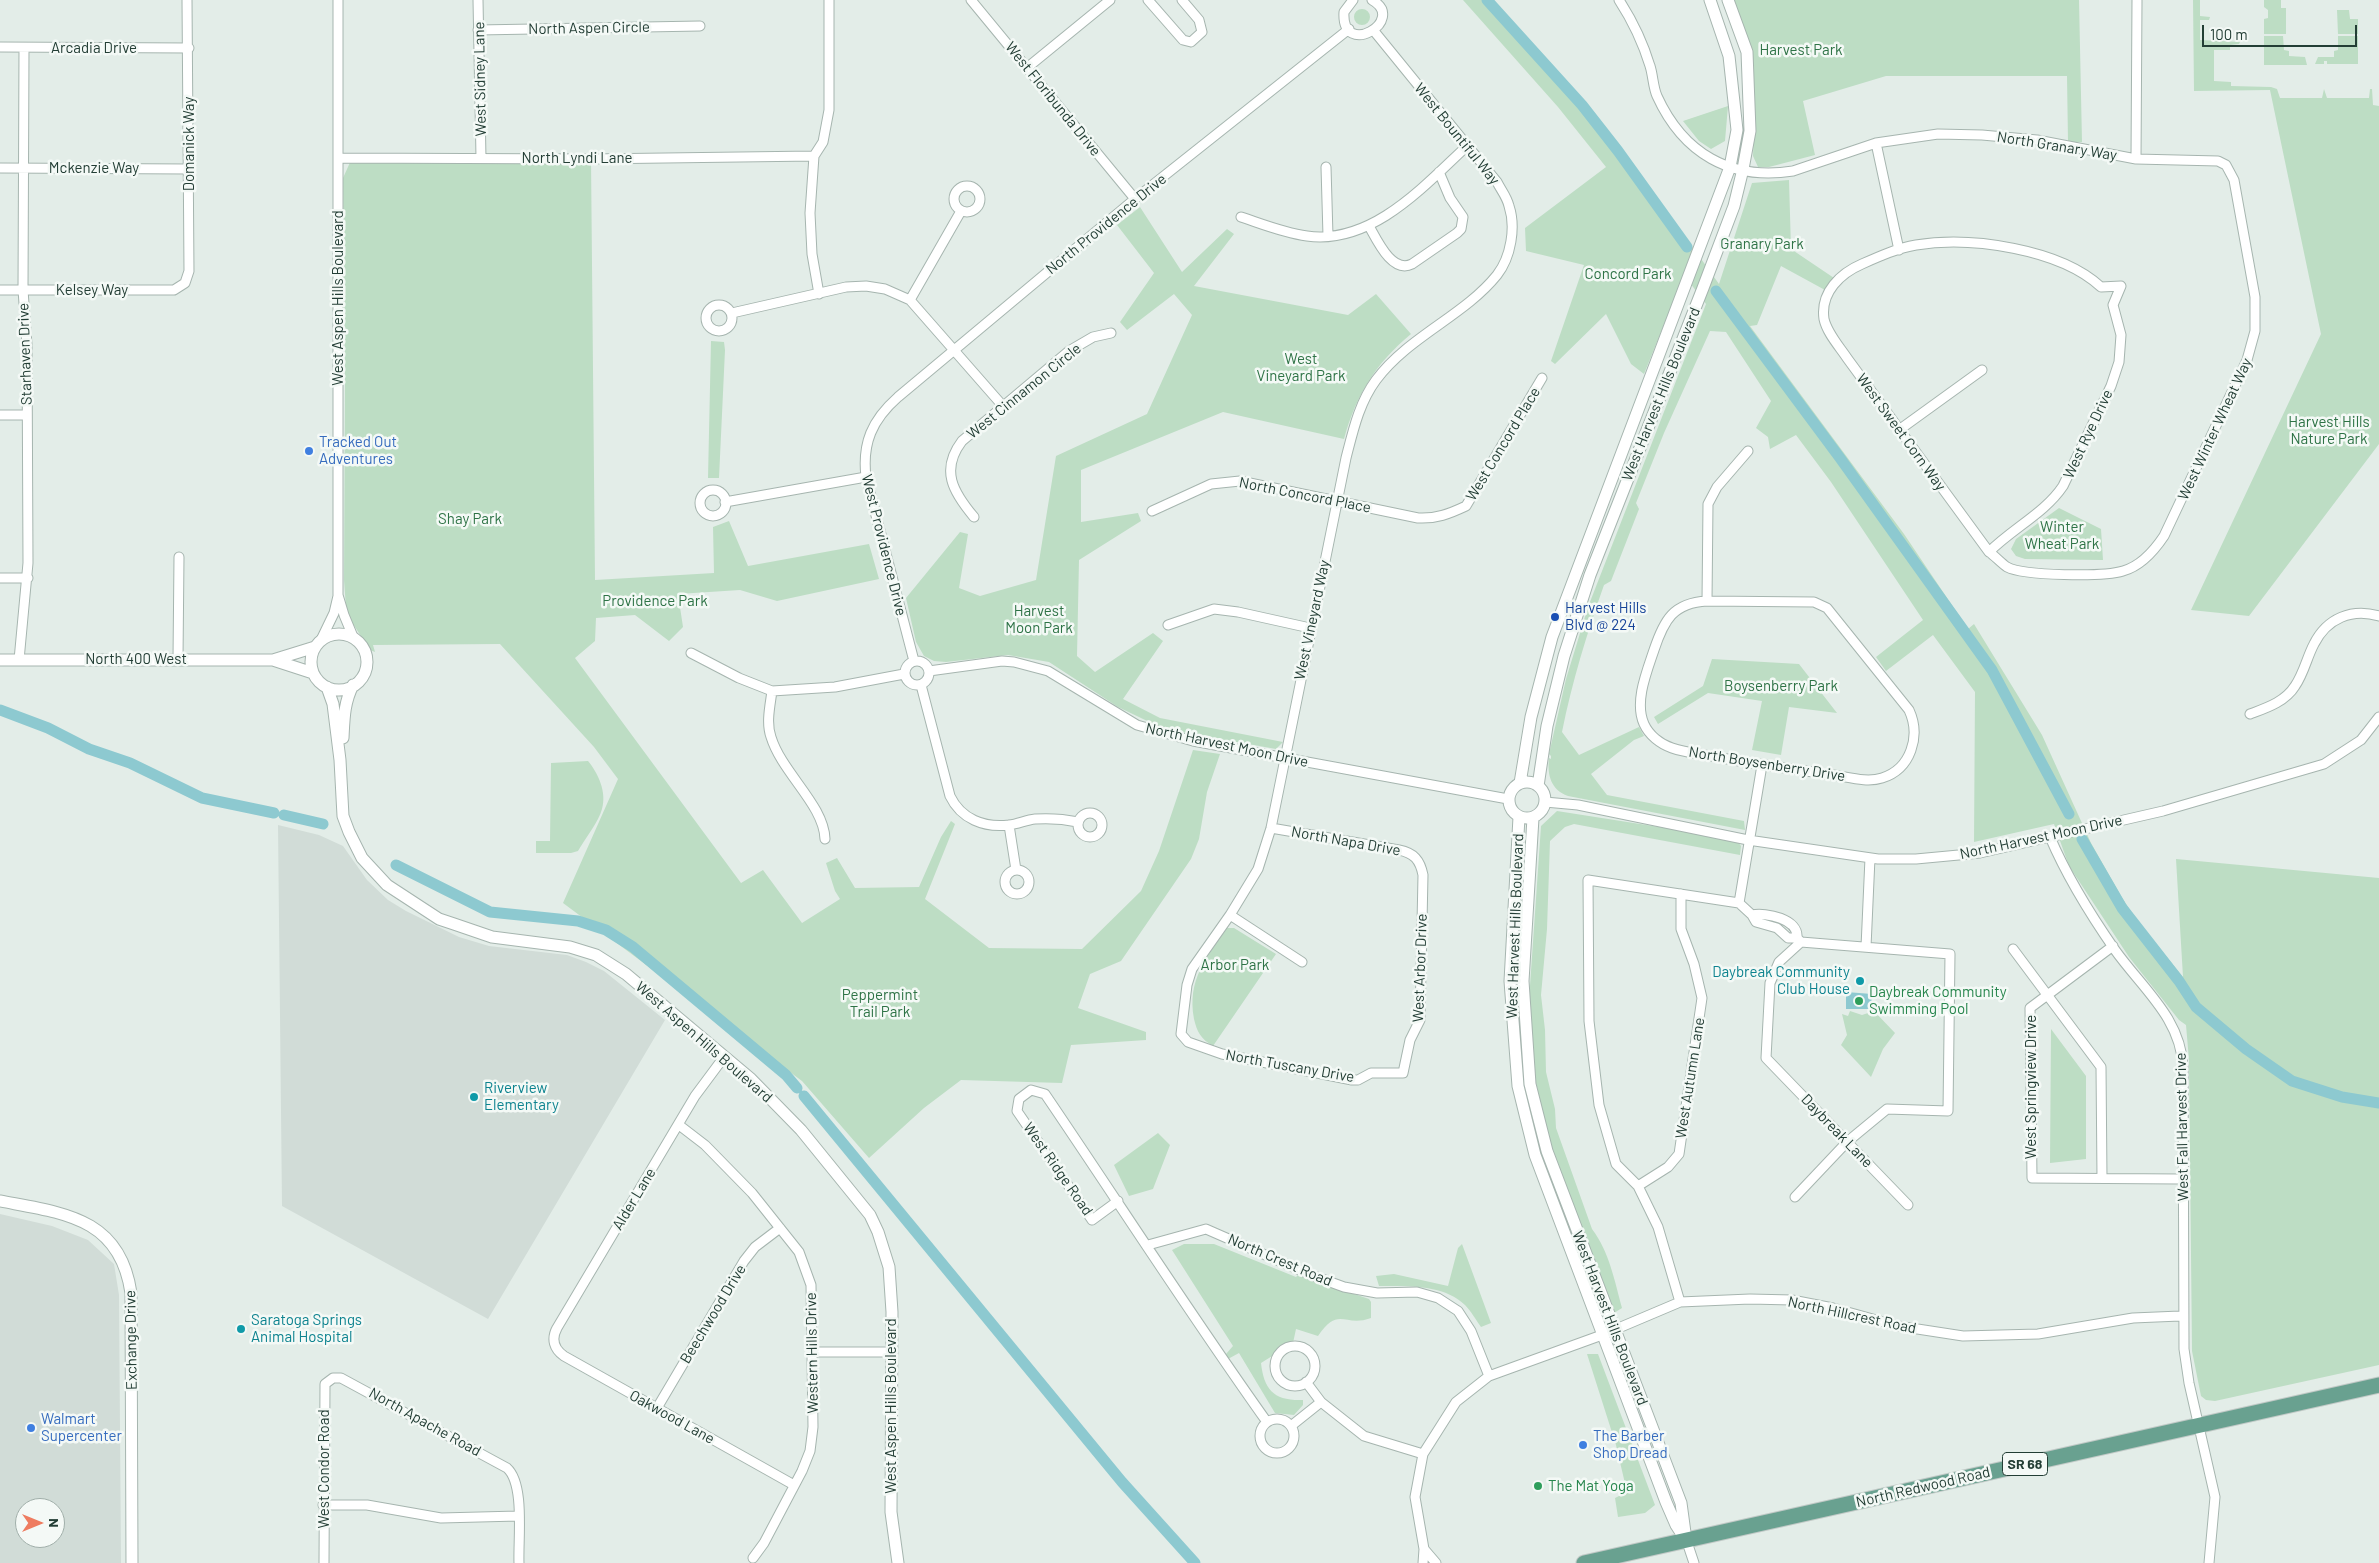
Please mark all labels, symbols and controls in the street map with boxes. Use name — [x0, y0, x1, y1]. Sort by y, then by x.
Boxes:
scale bar — [2204, 15, 2359, 47]
street label: North Aspen Circle — [528, 18, 650, 38]
street label: West Sidney Lane — [470, 22, 490, 136]
text: 100 m — [2210, 25, 2248, 43]
street label: West Floribunda Drive — [1001, 38, 1105, 160]
street label: Arcadia Drive — [51, 39, 137, 57]
park label: Harvest Park — [1759, 41, 1843, 59]
street label: West Bountiful Way — [1410, 79, 1504, 189]
street label: Domanick Way — [180, 97, 198, 191]
street label: North Granary Way — [1996, 128, 2118, 164]
street label: North Lyndi Lane — [522, 149, 632, 167]
street label: Mckenzie Way — [49, 159, 139, 177]
street label: North Providence Drive — [1042, 170, 1170, 278]
street label: West Aspen Hills Boulevard — [329, 210, 347, 386]
park label: Granary Park — [1720, 235, 1804, 253]
park label: Concord Park — [1584, 265, 1672, 283]
street label: Kelsey Way — [56, 281, 128, 299]
street label: Starhaven Drive — [14, 303, 36, 405]
street label: West Harvest Hills Boulevard — [1618, 305, 1704, 483]
street label: West Cinnamon Circle — [963, 339, 1085, 443]
park label: West Vineyard Park — [1257, 350, 1345, 385]
street label: West Winter Wheat Way — [2174, 355, 2256, 503]
street label: West Sweet Corn Way — [1852, 370, 1950, 494]
street label: West Concord Place — [1462, 384, 1544, 504]
street label: West Rye Drive — [2060, 387, 2116, 481]
park label: Harvest Hills Nature Park — [2288, 413, 2370, 448]
place label: Tracked Out Adventures — [319, 433, 397, 468]
marker: Tracked Out Adventures — [303, 445, 315, 457]
street label: West Providence Drive — [858, 472, 910, 618]
street label: North Concord Place — [1238, 473, 1372, 517]
park label: Shay Park — [438, 510, 502, 528]
park label: Winter Wheat Park — [2025, 518, 2099, 553]
street label: West Vineyard Way — [1290, 558, 1334, 682]
park label: Providence Park — [602, 592, 708, 610]
place label: Harvest Hills Blvd @ 224 — [1565, 599, 1646, 634]
park label: Harvest Moon Park — [1005, 602, 1073, 637]
marker: Harvest Hills Blvd @ 224 — [1549, 611, 1561, 623]
street label: North 400 West — [85, 650, 187, 668]
park label: Boysenberry Park — [1724, 677, 1838, 695]
street label: North Harvest Moon Drive — [1144, 719, 1310, 771]
street label: North Boysenberry Drive — [1687, 743, 1847, 785]
street label: North Harvest Moon Drive — [1958, 811, 2124, 863]
street label: North Napa Drive — [1290, 823, 1402, 859]
street label: West Harvest Hills Boulevard — [1503, 833, 1527, 1019]
street label: West Arbor Drive — [1409, 913, 1431, 1023]
park label: Arbor Park — [1201, 956, 1269, 974]
place label: Daybreak Community Club House — [1712, 963, 1850, 998]
marker: Daybreak Community Club House — [1854, 975, 1866, 987]
street label: West Aspen Hills Boulevard — [632, 978, 776, 1106]
place label: Daybreak Community Swimming Pool — [1869, 983, 2007, 1018]
park label: Peppermint Trail Park — [842, 986, 918, 1021]
marker: Daybreak Community Swimming Pool — [1853, 995, 1865, 1007]
street label: West Springview Drive — [2022, 1015, 2040, 1159]
street label: West Autumn Lane — [1672, 1016, 1708, 1140]
street label: North Tuscany Drive — [1224, 1046, 1356, 1086]
street label: West Fall Harvest Drive — [2172, 1052, 2192, 1202]
place label: Riverview Elementary — [484, 1079, 559, 1114]
street label: Daybreak Lane — [1797, 1090, 1877, 1172]
marker: Riverview Elementary — [468, 1091, 480, 1103]
street label: West Ridge Road — [1019, 1119, 1097, 1219]
street label: Alder Lane — [608, 1165, 660, 1233]
street label: West Harvest Hills Boulevard — [1568, 1228, 1652, 1408]
street label: North Crest Road — [1225, 1230, 1335, 1290]
street label: Beechwood Drive — [676, 1261, 750, 1367]
street label: Exchange Drive — [121, 1290, 141, 1390]
street label: Western Hills Drive — [802, 1292, 822, 1414]
street label: North Hillcrest Road — [1786, 1293, 1918, 1337]
place label: Saratoga Springs Animal Hospital — [251, 1311, 362, 1346]
street label: West Aspen Hills Boulevard — [882, 1318, 900, 1494]
marker: Saratoga Springs Animal Hospital — [235, 1323, 247, 1335]
street label: North Apache Road — [366, 1384, 484, 1460]
street label: Oakwood Lane — [626, 1386, 718, 1448]
street label: West Condor Road — [315, 1409, 333, 1529]
place label: Walmart Supercenter — [41, 1410, 122, 1445]
marker: Walmart Supercenter — [25, 1422, 37, 1434]
place label: The Barber Shop Dread — [1593, 1427, 1668, 1462]
marker: The Barber Shop Dread — [1577, 1439, 1589, 1451]
road number: SR 68 — [2002, 1452, 2048, 1476]
street label: North Redwood Road — [1854, 1463, 1992, 1511]
place label: The Mat Yoga — [1548, 1477, 1634, 1495]
marker: The Mat Yoga — [1532, 1480, 1544, 1492]
north arrow — [15, 1498, 65, 1548]
text: N — [46, 1518, 63, 1528]

